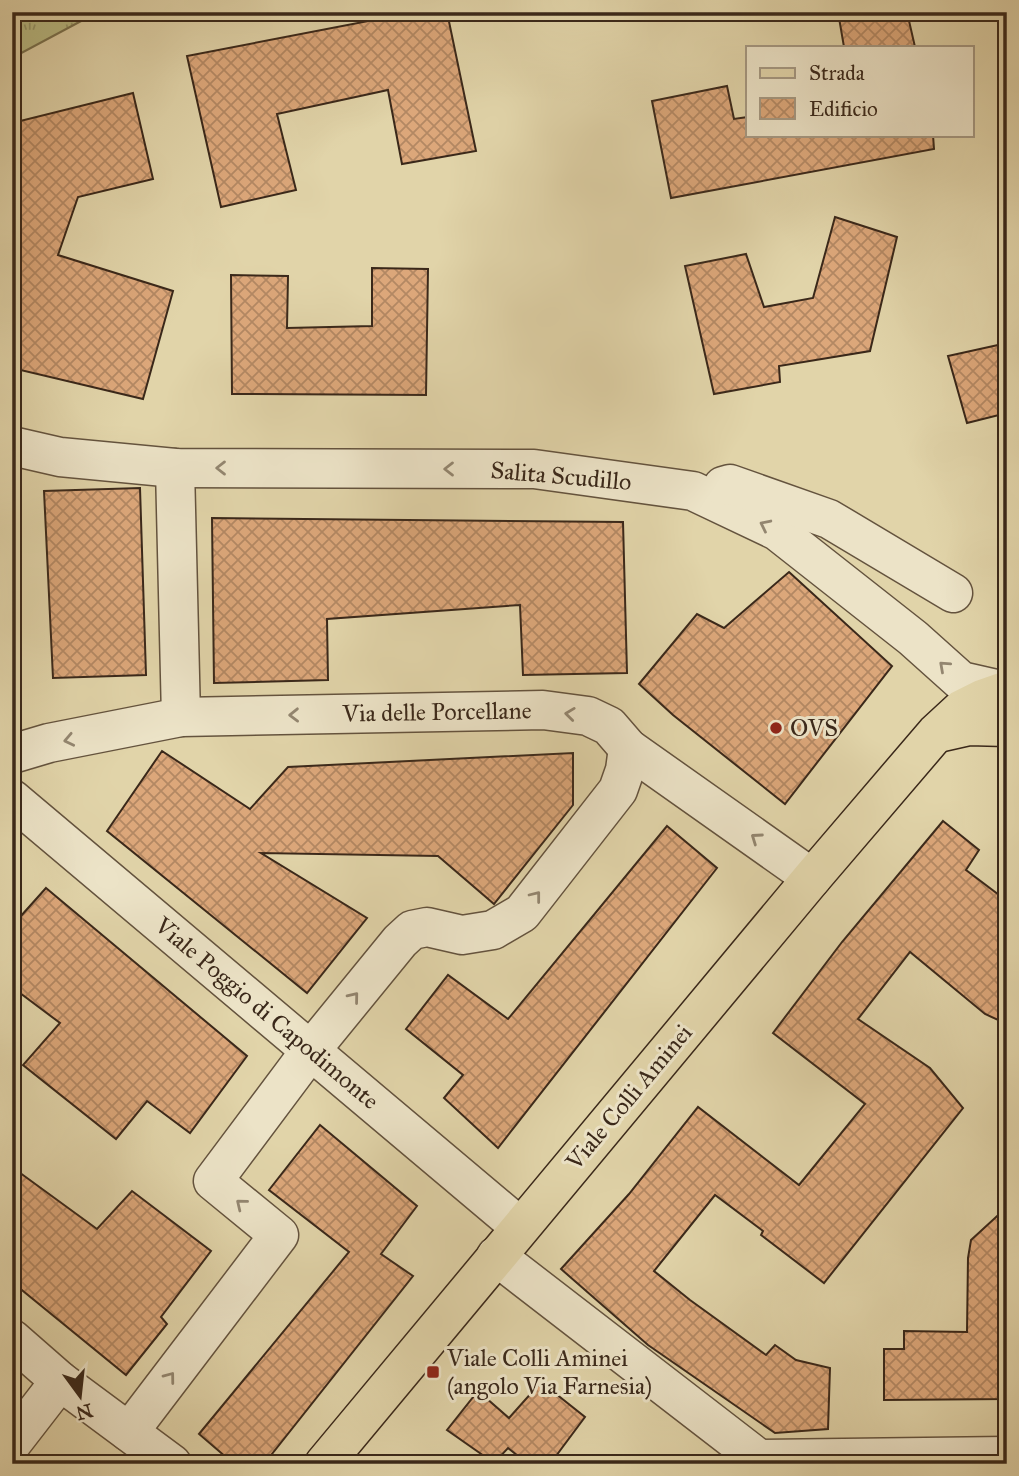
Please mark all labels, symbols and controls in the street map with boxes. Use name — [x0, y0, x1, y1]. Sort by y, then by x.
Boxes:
legend — [746, 46, 974, 136]
text: Strada — [809, 60, 865, 86]
text: Edificio — [809, 96, 878, 122]
street label: Salita Scudillo — [489, 455, 633, 497]
one-way arrow — [215, 460, 226, 476]
one-way arrow — [443, 461, 454, 476]
one-way arrow — [760, 520, 772, 534]
one-way arrow — [939, 661, 952, 674]
street label: Via delle Porcellane — [341, 695, 532, 729]
one-way arrow — [564, 706, 576, 721]
one-way arrow — [288, 707, 299, 722]
place label: OVS — [790, 713, 838, 743]
marker: OVS — [768, 720, 784, 736]
one-way arrow — [63, 731, 75, 746]
one-way arrow — [751, 834, 764, 846]
one-way arrow — [527, 891, 540, 903]
street label: Viale Poggio di Capodimonte — [148, 910, 385, 1116]
one-way arrow — [346, 993, 358, 1006]
street label: Viale Colli Aminei — [559, 1018, 699, 1177]
one-way arrow — [237, 1200, 250, 1212]
place label: Viale Colli Aminei (angolo Via Farnesia) — [446, 1343, 652, 1401]
north arrow — [46, 1360, 116, 1430]
marker: Viale Colli Aminei (angolo Via Farnesia) — [425, 1364, 441, 1380]
one-way arrow — [162, 1373, 175, 1385]
text: N — [74, 1399, 95, 1425]

